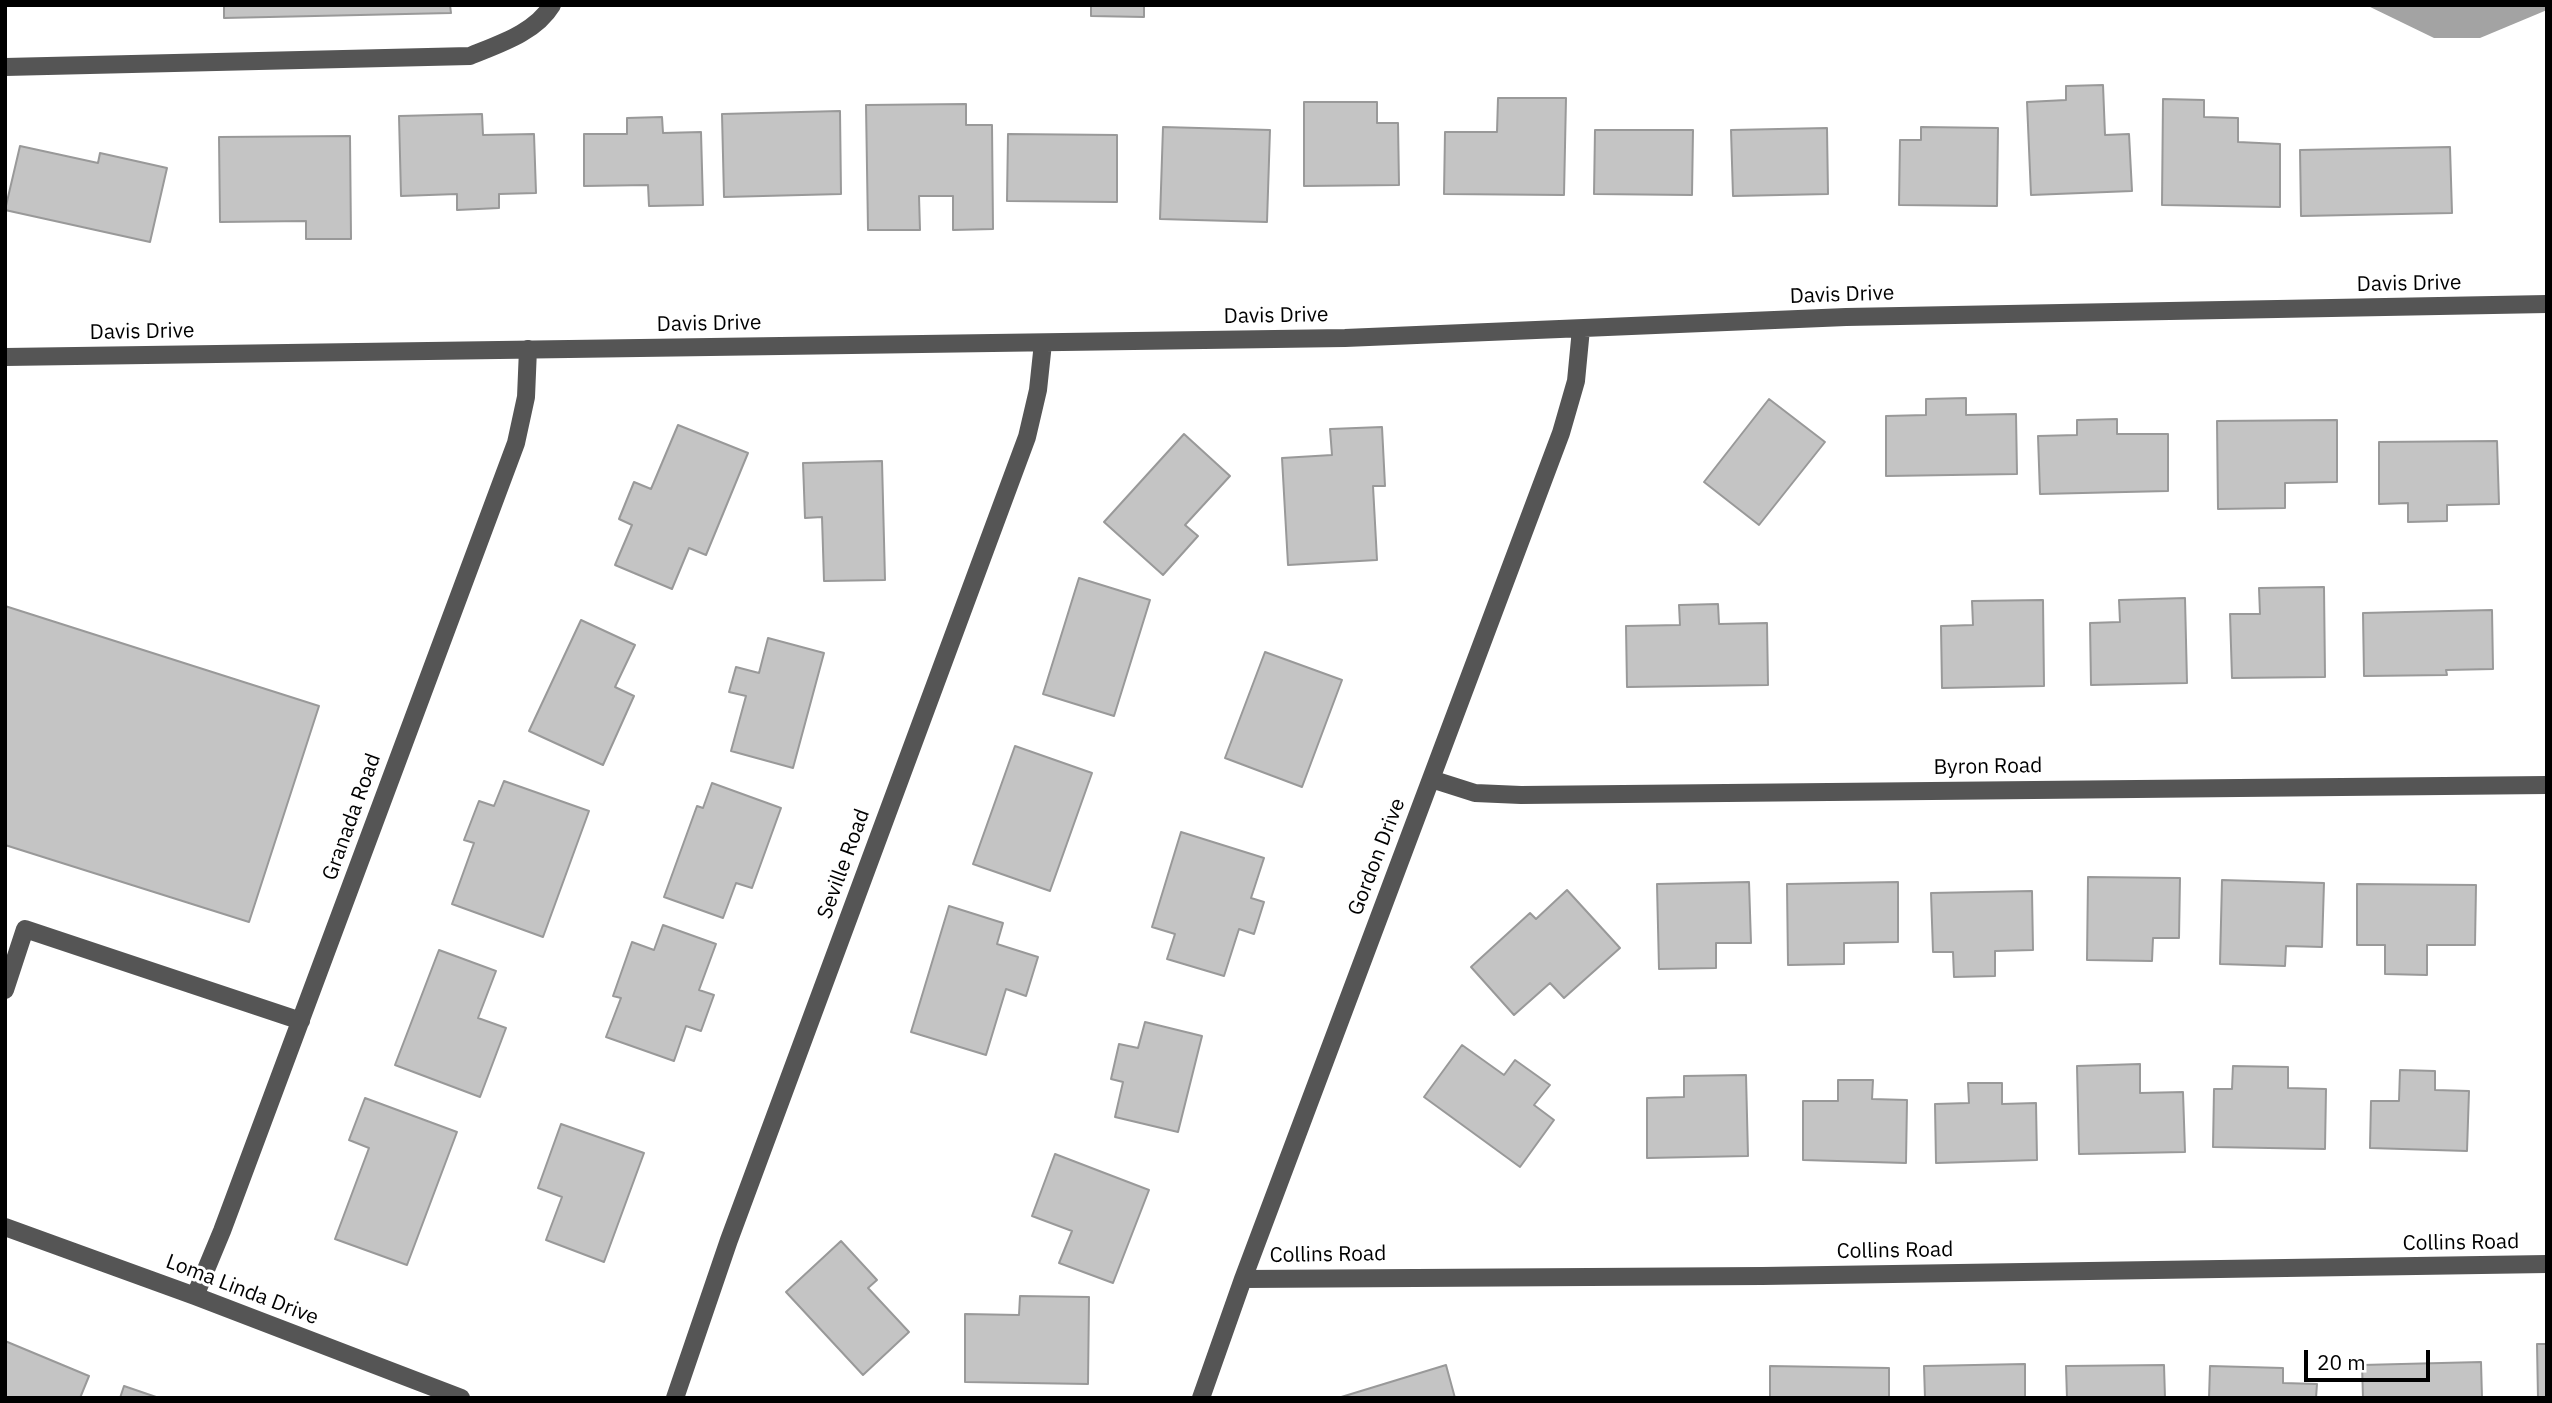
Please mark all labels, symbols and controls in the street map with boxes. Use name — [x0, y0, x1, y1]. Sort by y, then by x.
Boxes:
street label: Davis Drive — [2356, 270, 2462, 298]
street label: Davis Drive — [1789, 281, 1895, 309]
street label: Davis Drive — [1223, 302, 1329, 330]
street label: Davis Drive — [656, 310, 762, 338]
street label: Davis Drive — [89, 318, 195, 346]
street label: Granada Road — [317, 750, 387, 884]
street label: Byron Road — [1934, 753, 2042, 781]
street label: Gordon Drive — [1343, 795, 1411, 919]
street label: Seville Road — [812, 806, 876, 922]
street label: Collins Road — [2402, 1229, 2520, 1257]
street label: Collins Road — [1836, 1237, 1954, 1265]
street label: Collins Road — [1269, 1241, 1387, 1269]
street label: Loma Linda Drive — [162, 1249, 322, 1331]
scale bar — [2307, 1336, 2433, 1380]
text: 20 m — [2317, 1348, 2366, 1376]

